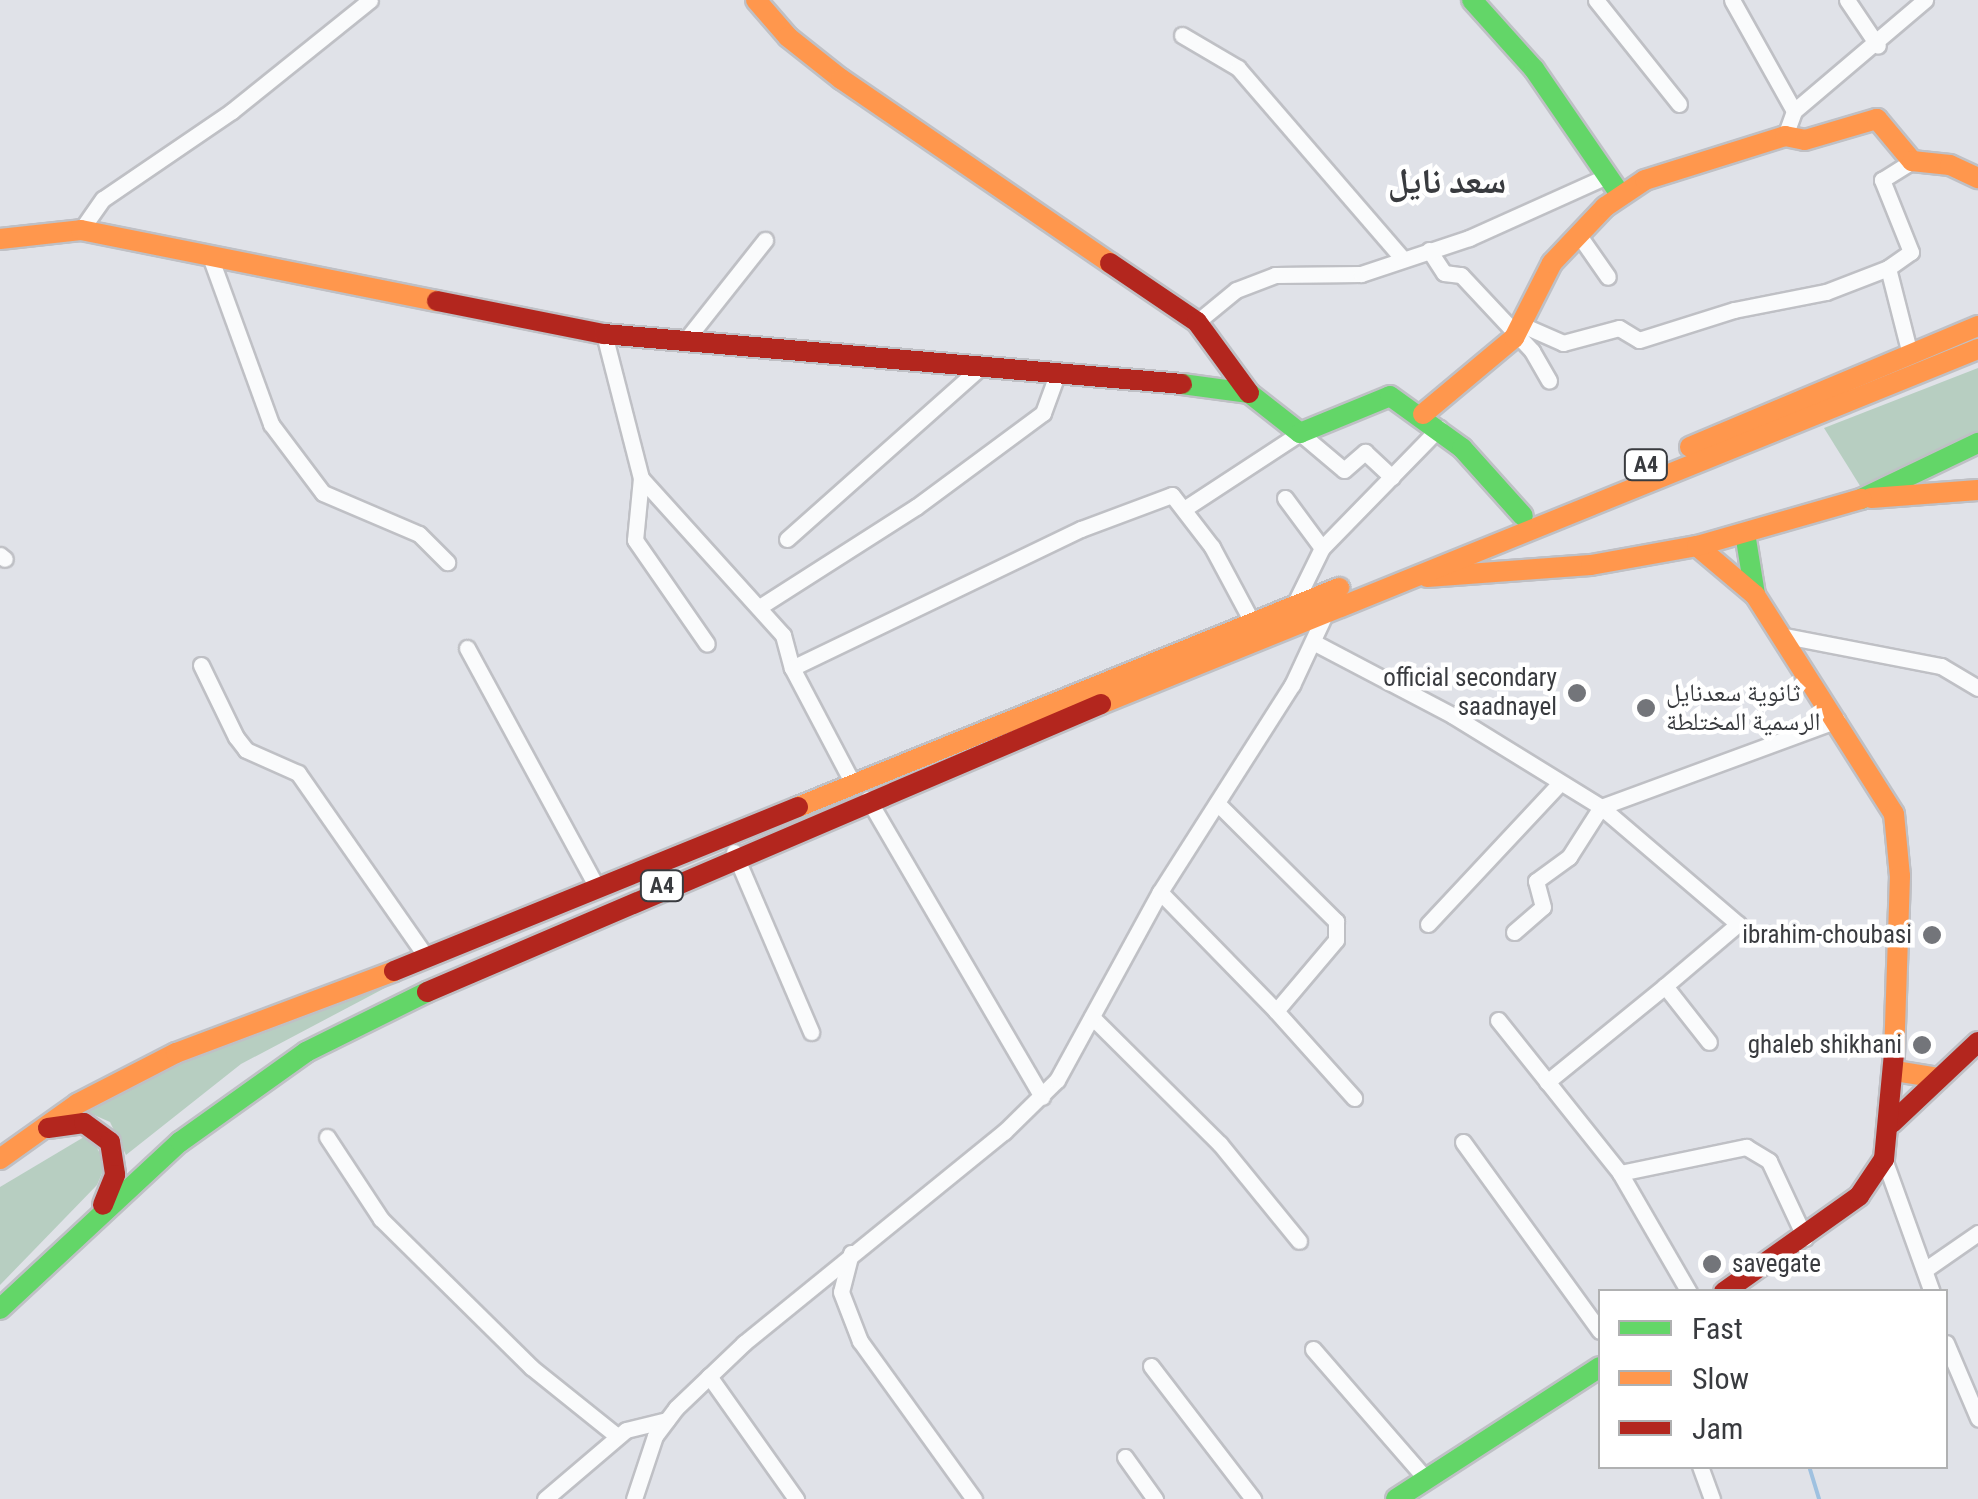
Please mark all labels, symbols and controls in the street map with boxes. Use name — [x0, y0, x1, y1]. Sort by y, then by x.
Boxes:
district label: سعد نايل — [1388, 161, 1506, 203]
road number: A4 — [1624, 448, 1668, 482]
place label: official secondary saadnayel — [1383, 664, 1557, 723]
place label: ثانوية سعدنايل الرسمية المختلطة — [1666, 679, 1821, 738]
marker: official secondary saadnayel — [1566, 682, 1588, 704]
marker: ثانوية سعدنايل الرسمية المختلطة — [1635, 697, 1657, 719]
road number: A4 — [640, 869, 684, 903]
place label: ibrahim-choubasi — [1742, 920, 1912, 950]
marker: ibrahim-choubasi — [1921, 924, 1943, 946]
place label: ghaleb shikhani — [1748, 1030, 1902, 1060]
marker: ghaleb shikhani — [1911, 1034, 1933, 1056]
place label: savegate — [1732, 1249, 1821, 1279]
marker: savegate — [1701, 1253, 1723, 1275]
legend — [1598, 1289, 1948, 1469]
text: Fast — [1692, 1311, 1743, 1346]
text: Slow — [1692, 1361, 1749, 1396]
text: Jam — [1692, 1411, 1743, 1446]

